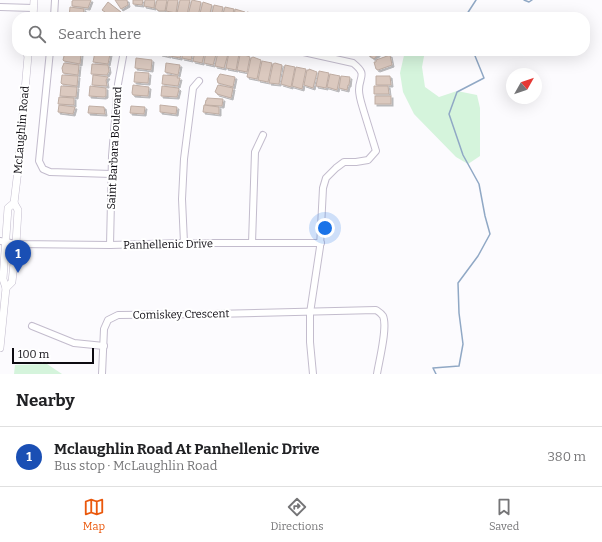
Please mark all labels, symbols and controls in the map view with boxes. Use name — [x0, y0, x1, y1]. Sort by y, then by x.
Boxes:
search box — [12, 12, 590, 56]
icon: search — [26, 23, 48, 45]
text: Search here — [58, 25, 141, 43]
north arrow — [506, 68, 542, 104]
street label: McLaughlin Road — [11, 85, 32, 175]
street label: Saint Barbara Boulevard — [105, 86, 124, 210]
your location — [315, 218, 335, 238]
street label: Panhellenic Drive — [123, 237, 213, 252]
pin: 1 — [5, 240, 31, 273]
street label: Comiskey Crescent — [132, 307, 230, 322]
scale bar — [12, 346, 94, 365]
text: 100 m — [18, 348, 49, 361]
text: Nearby — [16, 390, 75, 411]
text: Mclaughlin Road At Panhellenic Drive — [54, 440, 320, 458]
text: 1 — [26, 449, 32, 464]
text: 380 m — [547, 449, 586, 464]
text: Bus stop · McLaughlin Road — [54, 458, 217, 473]
tab: Map — [83, 496, 105, 533]
tab: Directions — [271, 496, 323, 533]
tab: Saved — [489, 496, 519, 533]

